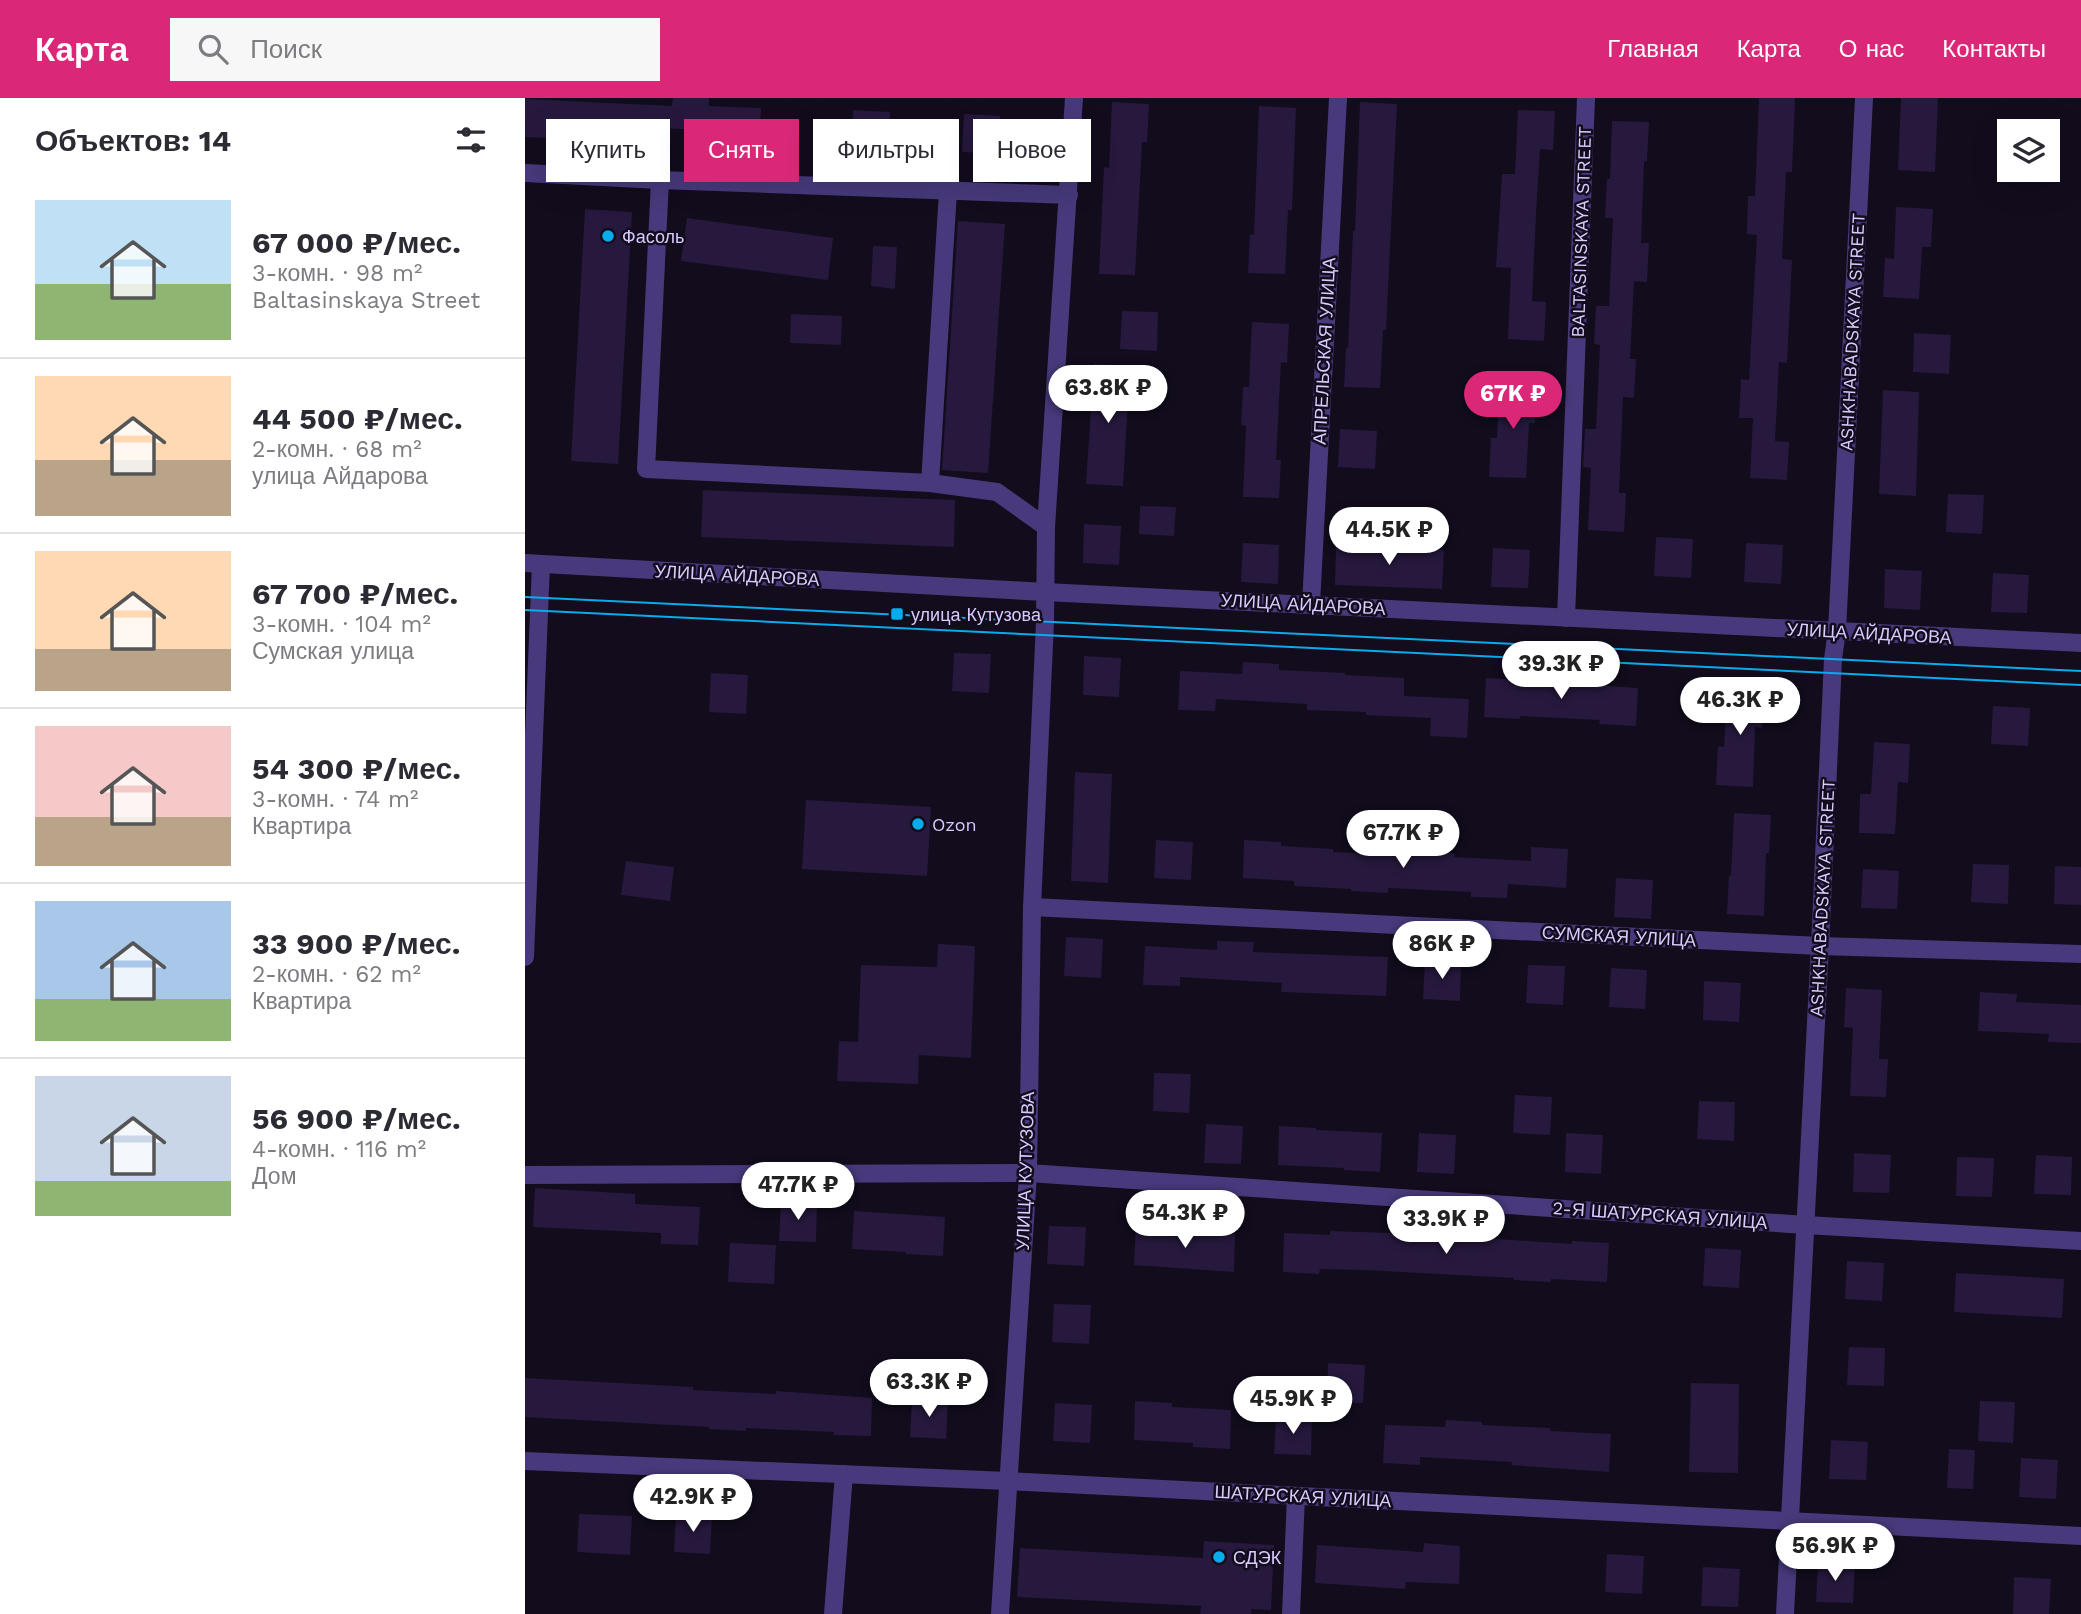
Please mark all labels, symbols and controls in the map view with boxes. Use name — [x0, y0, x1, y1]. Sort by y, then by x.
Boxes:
search box — [170, 18, 660, 81]
text: Карта — [35, 30, 128, 69]
icon: search — [194, 30, 232, 68]
text: Поиск — [250, 34, 322, 64]
text: Главная — [1607, 35, 1699, 63]
text: Карта — [1737, 35, 1801, 63]
text: О нас — [1839, 35, 1904, 63]
text: Контакты — [1942, 35, 2046, 63]
chip: Купить — [546, 119, 670, 182]
chip: Снять — [684, 119, 799, 182]
chip: Фильтры — [813, 119, 959, 182]
chip: Новое — [973, 119, 1091, 182]
map controls — [1997, 119, 2060, 182]
button: layers — [1997, 119, 2060, 182]
icon: filters — [452, 121, 490, 159]
text: Объектов: 14 — [35, 123, 231, 158]
street label: BALTASINSKAYA STREET — [1567, 126, 1595, 338]
street label: ASHKHABADSKAYA STREET — [1835, 213, 1869, 451]
text: 67 000 ₽/мес. — [252, 225, 461, 260]
place label: Фасоль — [622, 226, 684, 247]
icon: home — [91, 228, 175, 312]
marker: Фасоль — [600, 228, 616, 244]
street label: АПРЕЛЬСКАЯ УЛИЦА — [1309, 257, 1339, 445]
text: 3-комн. · 98 m² — [252, 260, 422, 287]
text: Baltasinskaya Street — [252, 287, 480, 314]
pin: 63.8K ₽ — [1043, 366, 1173, 425]
pin: 67K ₽ — [1464, 372, 1562, 431]
text: 63.8K ₽ — [1064, 374, 1152, 401]
text: 67K ₽ — [1480, 380, 1546, 407]
text: 44 500 ₽/мес. — [252, 401, 463, 436]
icon: home — [91, 404, 175, 488]
text: 2-комн. · 68 m² — [252, 436, 422, 463]
text: улица Айдарова — [252, 463, 428, 490]
pin: 44.5K ₽ — [1324, 508, 1454, 567]
text: 44.5K ₽ — [1345, 516, 1433, 543]
street label: УЛИЦА АЙДАРОВА — [654, 560, 820, 590]
text: 67 700 ₽/мес. — [252, 576, 458, 611]
icon: home — [91, 579, 175, 663]
street label: УЛИЦА АЙДАРОВА — [1220, 589, 1386, 619]
place label: улица Кутузова — [911, 604, 1042, 625]
marker: улица Кутузова — [889, 606, 905, 622]
text: 3-комн. · 104 m² — [252, 611, 431, 638]
street label: УЛИЦА АЙДАРОВА — [1786, 618, 1952, 648]
text: Сумская улица — [252, 638, 414, 665]
pin: 39.3K ₽ — [1496, 642, 1626, 701]
text: 39.3K ₽ — [1518, 650, 1604, 677]
pin: 46.3K ₽ — [1675, 678, 1805, 737]
text: 46.3K ₽ — [1696, 686, 1784, 713]
text: 54 300 ₽/мес. — [252, 751, 461, 786]
icon: home — [91, 754, 175, 838]
street label: ASHKHABADSKAYA STREET — [1805, 779, 1839, 1017]
text: 3-комн. · 74 m² — [252, 786, 418, 813]
pin: 67.7K ₽ — [1338, 810, 1468, 870]
text: Квартира — [252, 813, 351, 840]
place label: Ozon — [932, 814, 977, 835]
marker: Ozon — [910, 816, 926, 832]
text: 67.7K ₽ — [1362, 819, 1444, 846]
street label: СУМСКАЯ УЛИЦА — [1541, 921, 1697, 951]
pin: 86K ₽ — [1393, 922, 1491, 981]
text: 33 900 ₽/мес. — [252, 926, 460, 961]
icon: home — [91, 929, 175, 1013]
text: 86K ₽ — [1409, 930, 1475, 957]
text: 2-комн. · 62 m² — [252, 961, 421, 988]
text: Квартира — [252, 988, 351, 1015]
street label: УЛИЦА КУТУЗОВА — [1012, 1091, 1038, 1251]
text: 56 900 ₽/мес. — [252, 1101, 461, 1136]
icon: home — [91, 1104, 175, 1188]
text: 4-комн. · 116 m² — [252, 1136, 426, 1163]
pin: 47.7K ₽ — [733, 1162, 863, 1222]
text: Дом — [252, 1163, 296, 1190]
text: 47.7K ₽ — [757, 1171, 839, 1198]
pin: 54.3K ₽ — [1120, 1190, 1250, 1250]
pin: 33.9K ₽ — [1381, 1196, 1511, 1256]
street label: 2-Я ШАТУРСКАЯ УЛИЦА — [1552, 1197, 1768, 1233]
text: 54.3K ₽ — [1142, 1199, 1228, 1226]
text: 33.9K ₽ — [1403, 1205, 1489, 1232]
pin: 63.3K ₽ — [864, 1360, 994, 1419]
text: 63.3K ₽ — [886, 1368, 972, 1395]
pin: 45.9K ₽ — [1228, 1376, 1358, 1436]
text: 45.9K ₽ — [1249, 1385, 1337, 1412]
pin: 42.9K ₽ — [628, 1474, 758, 1534]
street label: ШАТУРСКАЯ УЛИЦА — [1214, 1481, 1392, 1511]
text: 42.9K ₽ — [649, 1483, 737, 1510]
pin: 56.9K ₽ — [1770, 1524, 1900, 1583]
text: 56.9K ₽ — [1792, 1532, 1878, 1559]
place label: СДЭК — [1233, 1547, 1282, 1568]
marker: СДЭК — [1211, 1549, 1227, 1565]

